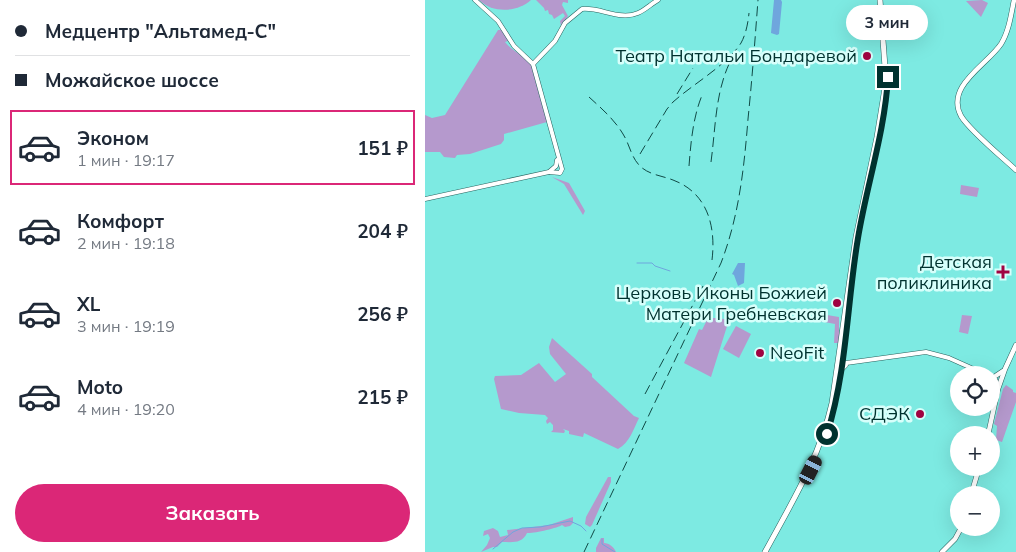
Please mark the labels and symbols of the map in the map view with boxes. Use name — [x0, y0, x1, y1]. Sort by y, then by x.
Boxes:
callout: 3 мин — [847, 5, 929, 40]
place label: Театр Натальи Бондаревой — [615, 44, 857, 67]
marker: Театр Натальи Бондаревой — [861, 50, 873, 62]
route end — [877, 66, 899, 88]
place label: Детская поликлиника — [877, 250, 992, 294]
marker: Детская поликлиника — [996, 265, 1010, 279]
place label: Церковь Иконы Божией Матери Гребневская — [616, 281, 827, 325]
marker: Церковь Иконы Божией Матери Гребневская — [831, 297, 843, 309]
place label: NeoFit — [770, 341, 824, 364]
marker: NeoFit — [754, 347, 766, 359]
place label: СДЭК — [859, 402, 910, 425]
marker: СДЭК — [914, 408, 926, 420]
route start — [816, 423, 838, 445]
car — [797, 453, 824, 487]

